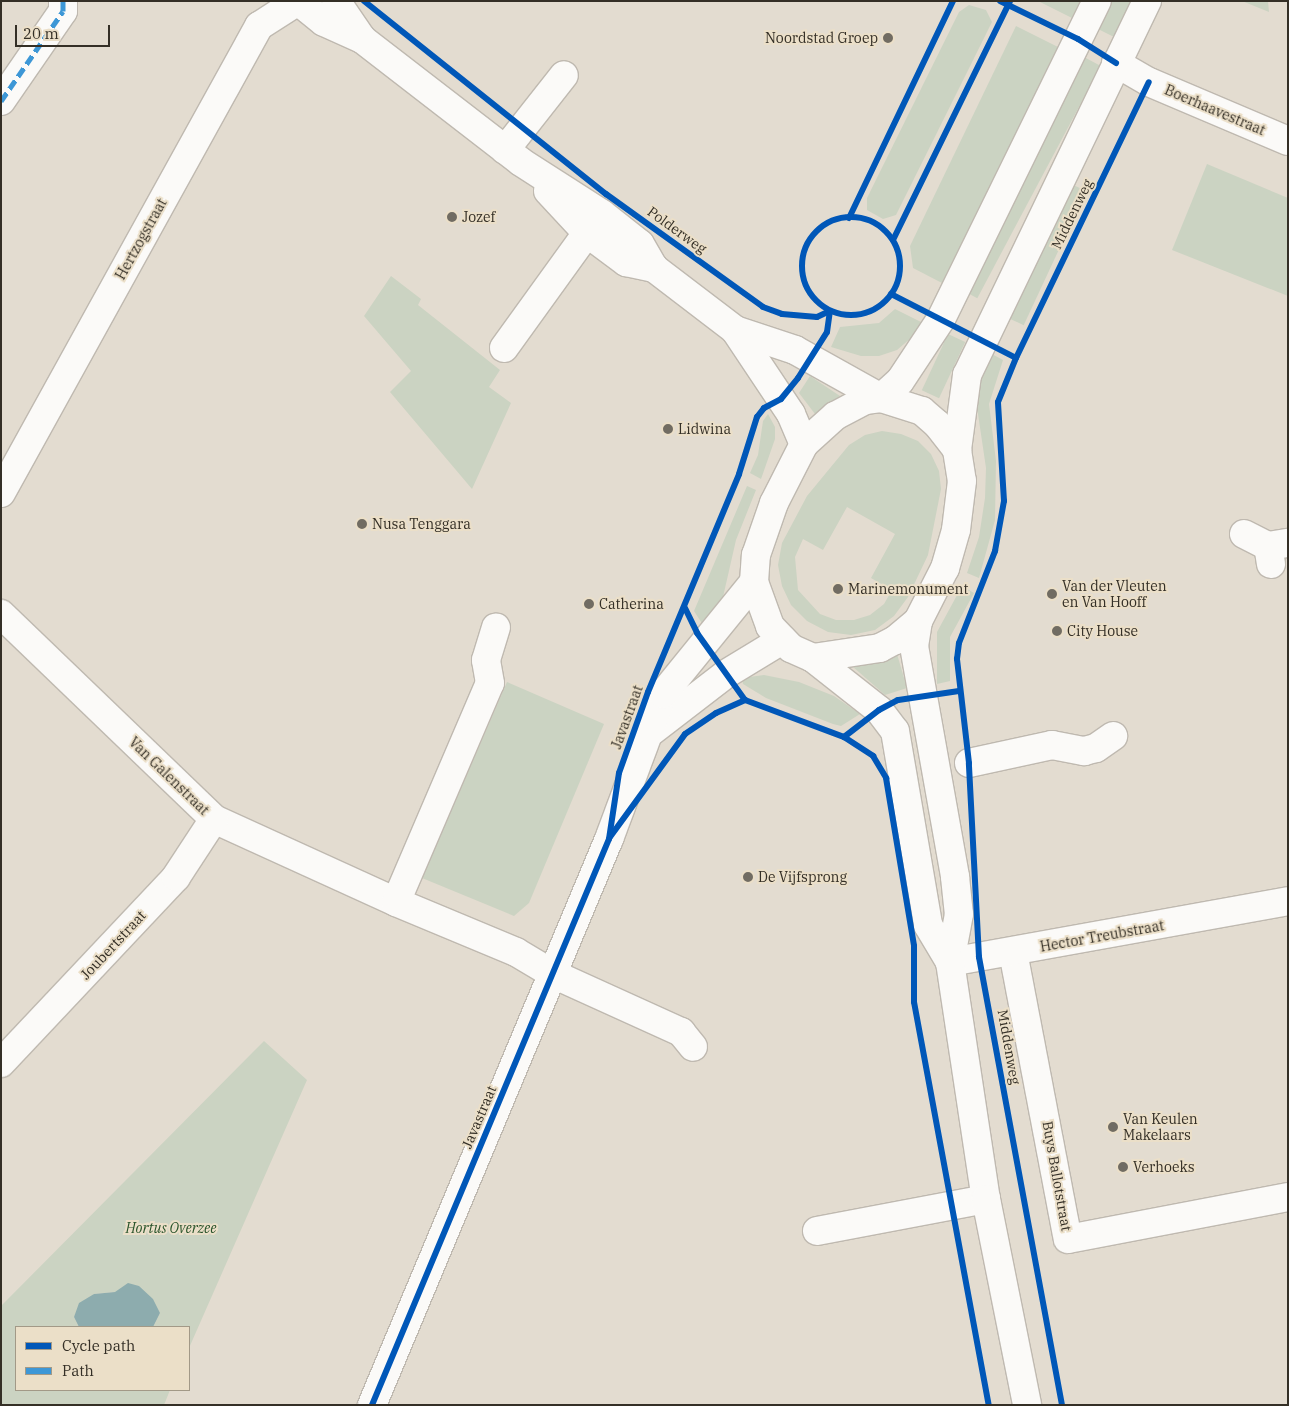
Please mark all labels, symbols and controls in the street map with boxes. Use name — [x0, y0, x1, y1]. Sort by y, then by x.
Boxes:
scale bar — [18, 15, 112, 47]
text: 20 m — [23, 24, 59, 43]
place label: Noordstad Groep — [765, 30, 878, 46]
marker: Noordstad Groep — [882, 32, 894, 44]
street label: Boerhaavestraat — [1162, 81, 1268, 139]
street label: Middenweg — [1048, 176, 1096, 252]
street label: Hertzogstraat — [112, 195, 170, 283]
street label: Polderweg — [644, 203, 710, 257]
place label: Jozef — [462, 209, 495, 225]
marker: Jozef — [446, 211, 458, 223]
place label: Lidwina — [678, 421, 731, 437]
marker: Lidwina — [662, 423, 674, 435]
place label: Nusa Tenggara — [372, 516, 471, 532]
marker: Nusa Tenggara — [356, 518, 368, 530]
place label: Van der Vleuten en Van Hooff — [1062, 578, 1167, 610]
place label: Marinemonument — [848, 581, 968, 597]
marker: Marinemonument — [832, 583, 844, 595]
marker: Van der Vleuten en Van Hooff — [1046, 588, 1058, 600]
place label: Catherina — [599, 596, 664, 612]
marker: Catherina — [583, 598, 595, 610]
place label: City House — [1067, 623, 1138, 639]
marker: City House — [1051, 625, 1063, 637]
street label: Javastraat — [608, 683, 646, 751]
street label: Van Galenstraat — [126, 734, 212, 818]
place label: De Vijfsprong — [758, 869, 847, 885]
marker: De Vijfsprong — [742, 871, 754, 883]
street label: Joubertstraat — [77, 907, 149, 983]
street label: Hector Treubstraat — [1039, 917, 1165, 955]
street label: Middenweg — [994, 1008, 1024, 1086]
street label: Javastraat — [458, 1083, 500, 1151]
place label: Van Keulen Makelaars — [1123, 1111, 1198, 1144]
street label: Buys Ballotstraat — [1039, 1120, 1075, 1232]
marker: Van Keulen Makelaars — [1107, 1121, 1119, 1133]
place label: Verhoeks — [1133, 1159, 1195, 1175]
marker: Verhoeks — [1117, 1161, 1129, 1173]
park label: Hortus Overzee — [126, 1220, 216, 1236]
legend — [15, 1326, 190, 1391]
text: Cycle path — [62, 1336, 135, 1355]
text: Path — [62, 1361, 94, 1380]

